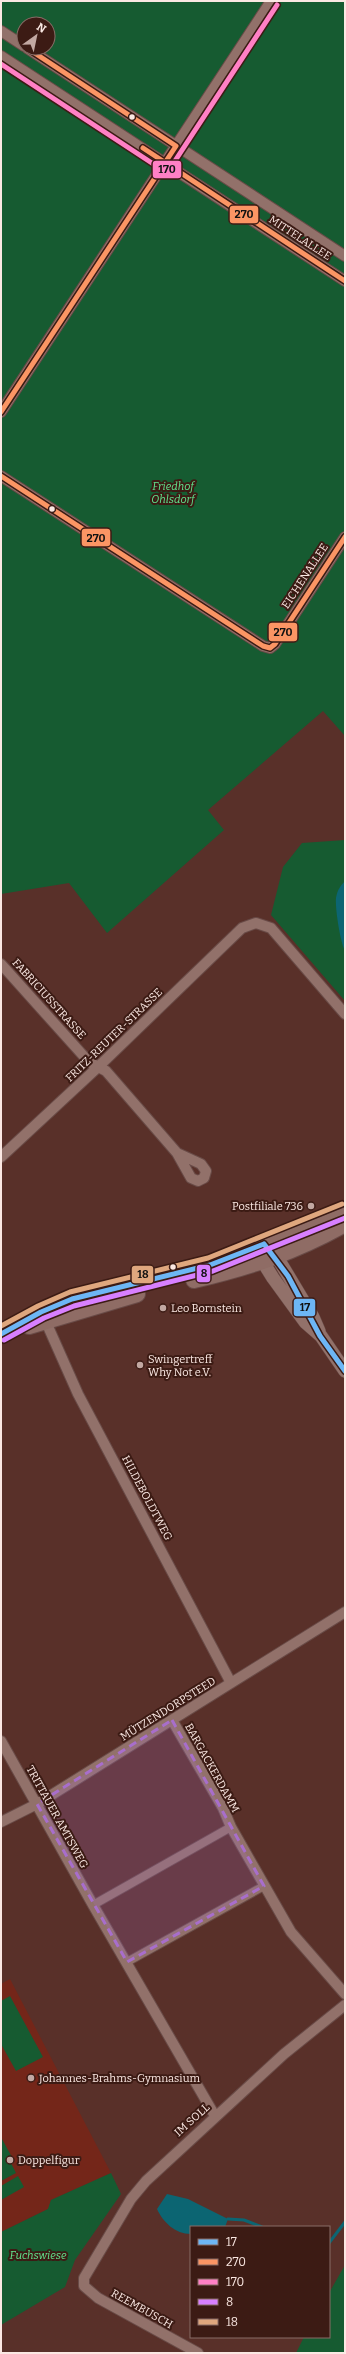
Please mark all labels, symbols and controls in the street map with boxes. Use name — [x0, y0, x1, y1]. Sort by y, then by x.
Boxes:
north arrow — [16, 16, 56, 56]
text: N — [34, 20, 49, 36]
unlabelled marker — [127, 112, 137, 122]
line badge: 170 — [152, 160, 182, 179]
text: 170 — [158, 163, 176, 176]
line badge: 270 — [229, 205, 259, 224]
text: 270 — [235, 208, 253, 221]
street label: MITTELALLEE — [266, 213, 334, 263]
park label: Friedhof Ohlsdorf — [151, 480, 196, 506]
unlabelled marker — [47, 504, 57, 514]
line badge: 270 — [81, 528, 111, 547]
text: 270 — [87, 532, 105, 545]
street label: EICHENALLEE — [279, 541, 331, 611]
line badge: 270 — [268, 622, 298, 642]
text: 270 — [274, 626, 292, 639]
street label: FABRICIUSSTRASSE — [10, 956, 89, 1042]
street label: FRITZ-REUTER-STRASSE — [63, 985, 165, 1085]
place label: Postfiliale 736 — [232, 1200, 303, 1213]
marker: Postfiliale 736 — [306, 1201, 316, 1211]
unlabelled marker — [168, 1262, 178, 1272]
line badge: 8 — [196, 1264, 211, 1283]
line badge: 18 — [131, 1265, 154, 1284]
text: 8 — [201, 1267, 208, 1280]
text: 18 — [137, 1268, 149, 1281]
line badge: 17 — [293, 1298, 316, 1317]
text: 17 — [300, 1301, 310, 1314]
place label: Leo Bornstein — [171, 1302, 242, 1315]
marker: Leo Bornstein — [158, 1303, 168, 1313]
place label: Swingertreff Why Not e.V. — [148, 1353, 214, 1379]
marker: Swingertreff Why Not e.V. — [135, 1360, 145, 1370]
street label: HILDEBOLDTWEG — [119, 1453, 175, 1543]
street label: MÜTZENDORPSTEED — [118, 1674, 218, 1744]
street label: BARGACKERDAMM — [182, 1721, 242, 1815]
street label: TRITTAUER AMTSWEG — [23, 1763, 91, 1871]
place label: Johannes-Brahms-Gymnasium — [38, 2072, 200, 2085]
marker: Johannes-Brahms-Gymnasium — [26, 2073, 36, 2083]
street label: IM SOLL — [172, 2101, 212, 2139]
place label: Doppelfigur — [18, 2154, 80, 2167]
marker: Doppelfigur — [5, 2155, 15, 2165]
legend — [190, 2226, 330, 2338]
text: 17 — [226, 2235, 237, 2249]
park label: Fuchswiese — [10, 2249, 67, 2262]
text: 270 — [226, 2255, 246, 2269]
text: 170 — [226, 2275, 244, 2289]
street label: REEMBUSCH — [109, 2287, 175, 2331]
text: 8 — [226, 2295, 233, 2309]
text: 18 — [226, 2315, 238, 2329]

